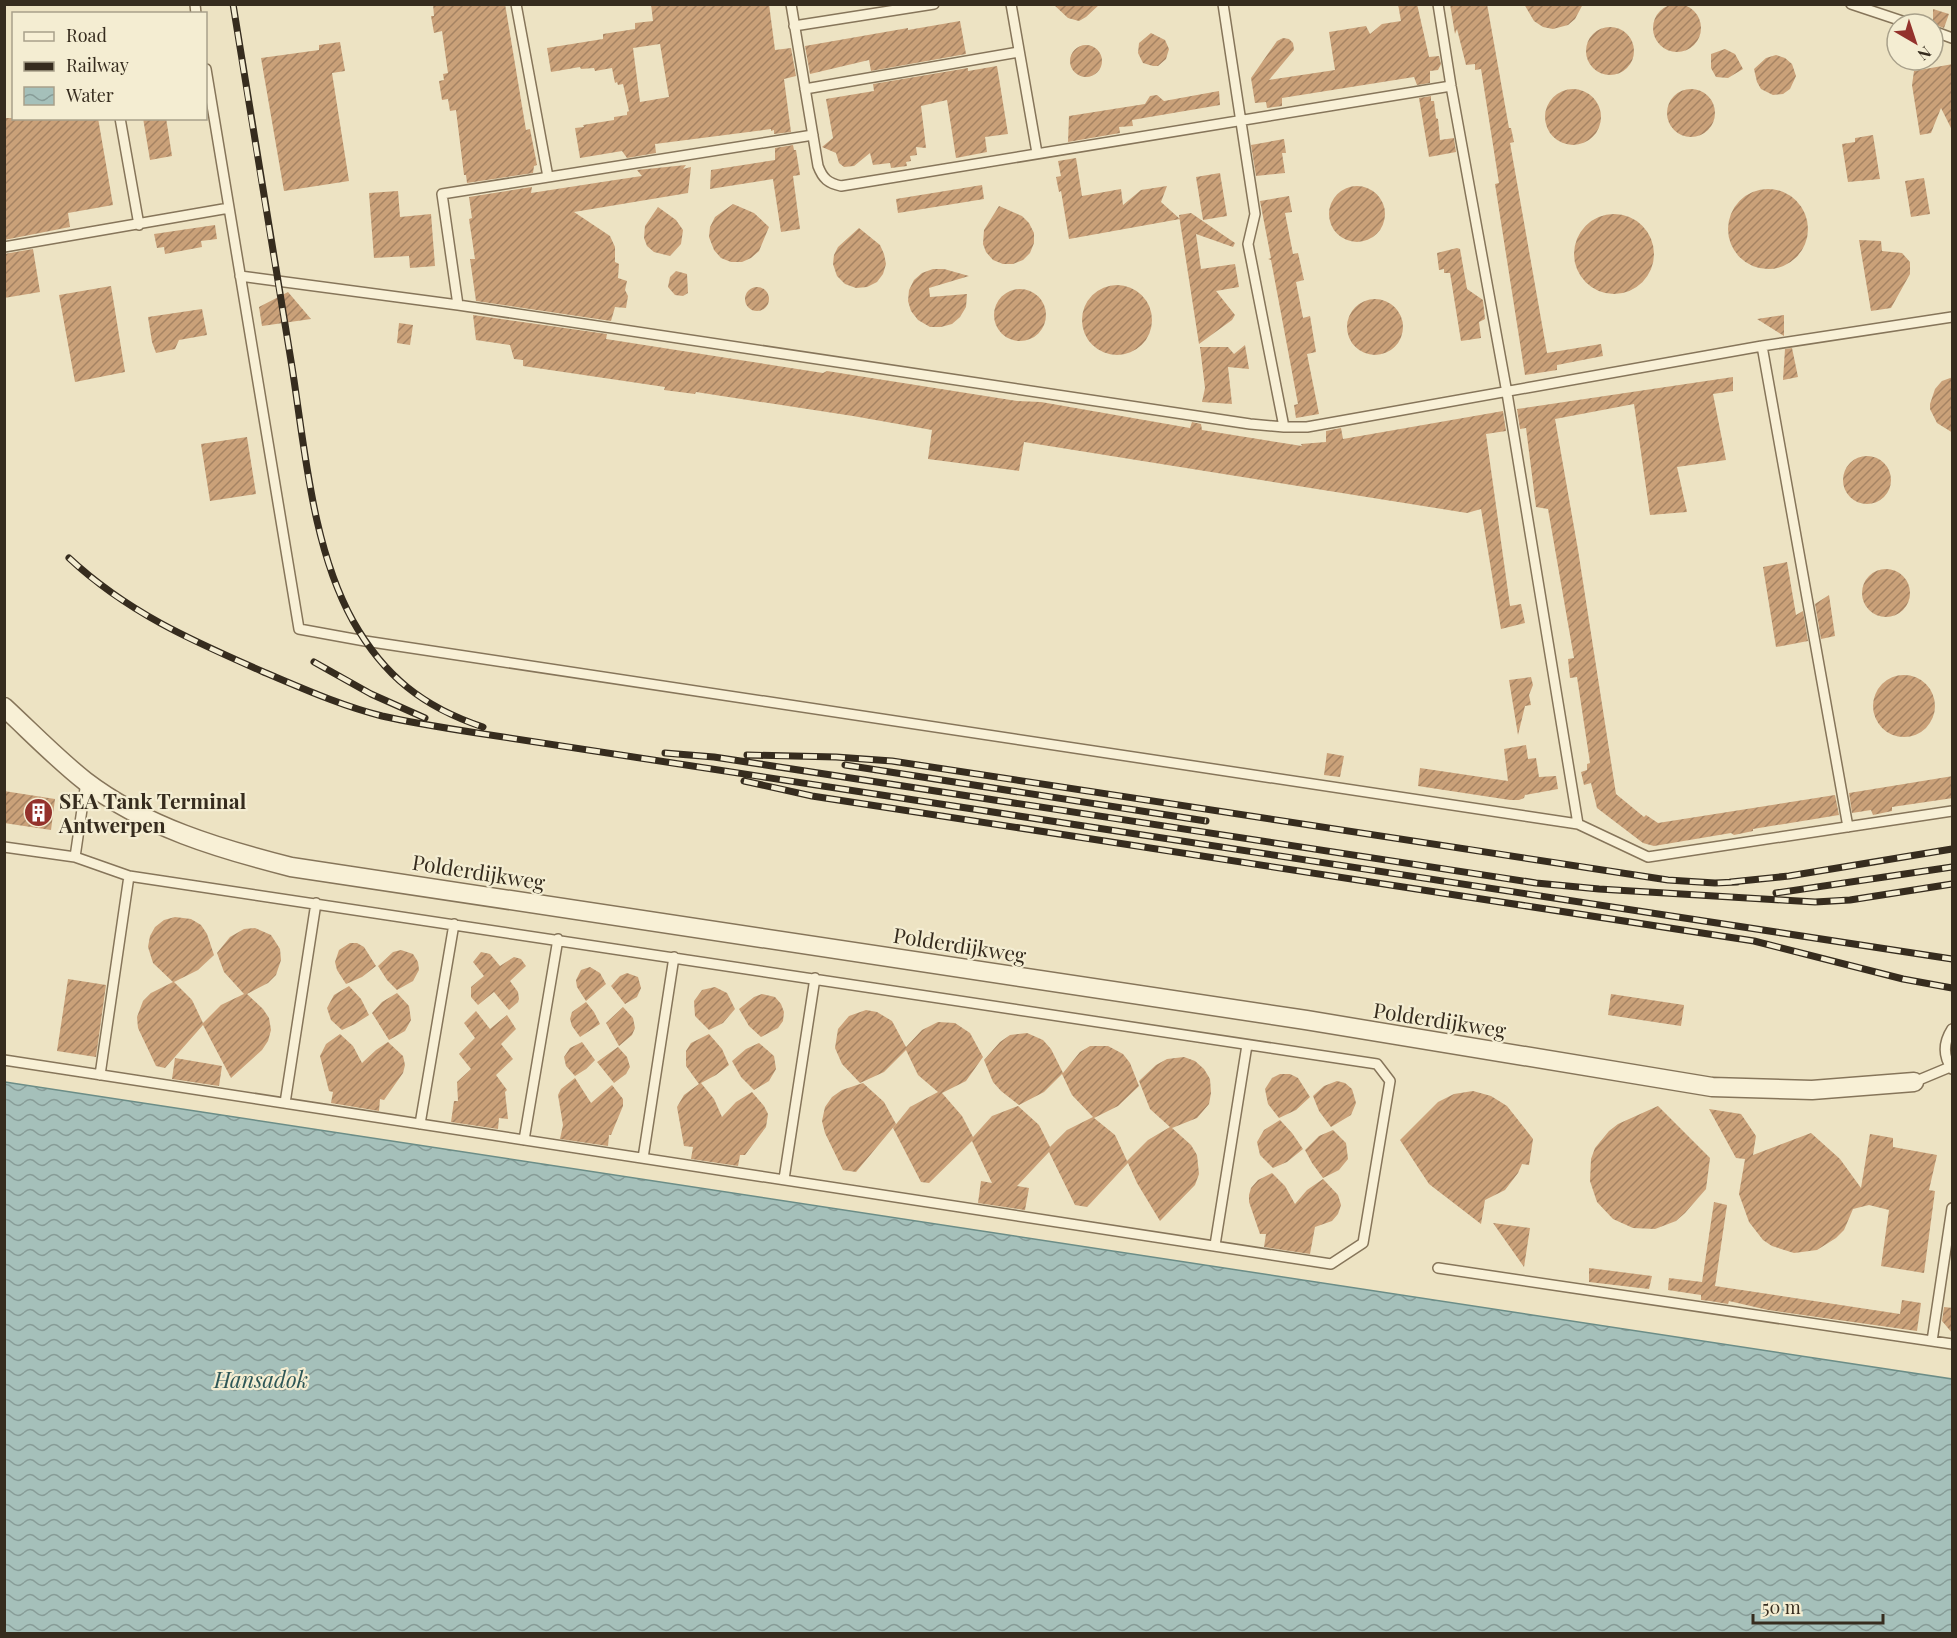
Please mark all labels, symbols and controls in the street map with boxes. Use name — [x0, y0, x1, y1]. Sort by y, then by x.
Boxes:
legend — [12, 12, 207, 120]
north arrow — [1885, 12, 1945, 72]
text: Road — [66, 23, 107, 47]
text: N — [1913, 42, 1936, 66]
text: Railway — [66, 53, 129, 77]
text: Water — [65, 83, 114, 107]
place label: SEA Tank Terminal Antwerpen — [58, 786, 247, 838]
building icon: SEA Tank Terminal Antwerpen — [22, 796, 54, 828]
street label: Polderdijkweg — [411, 847, 547, 895]
street label: Polderdijkweg — [892, 920, 1028, 968]
street label: Polderdijkweg — [1372, 995, 1508, 1043]
water label: Hansadok — [213, 1364, 308, 1394]
scale bar — [1753, 1587, 1884, 1625]
text: 50 m — [1762, 1595, 1801, 1619]

